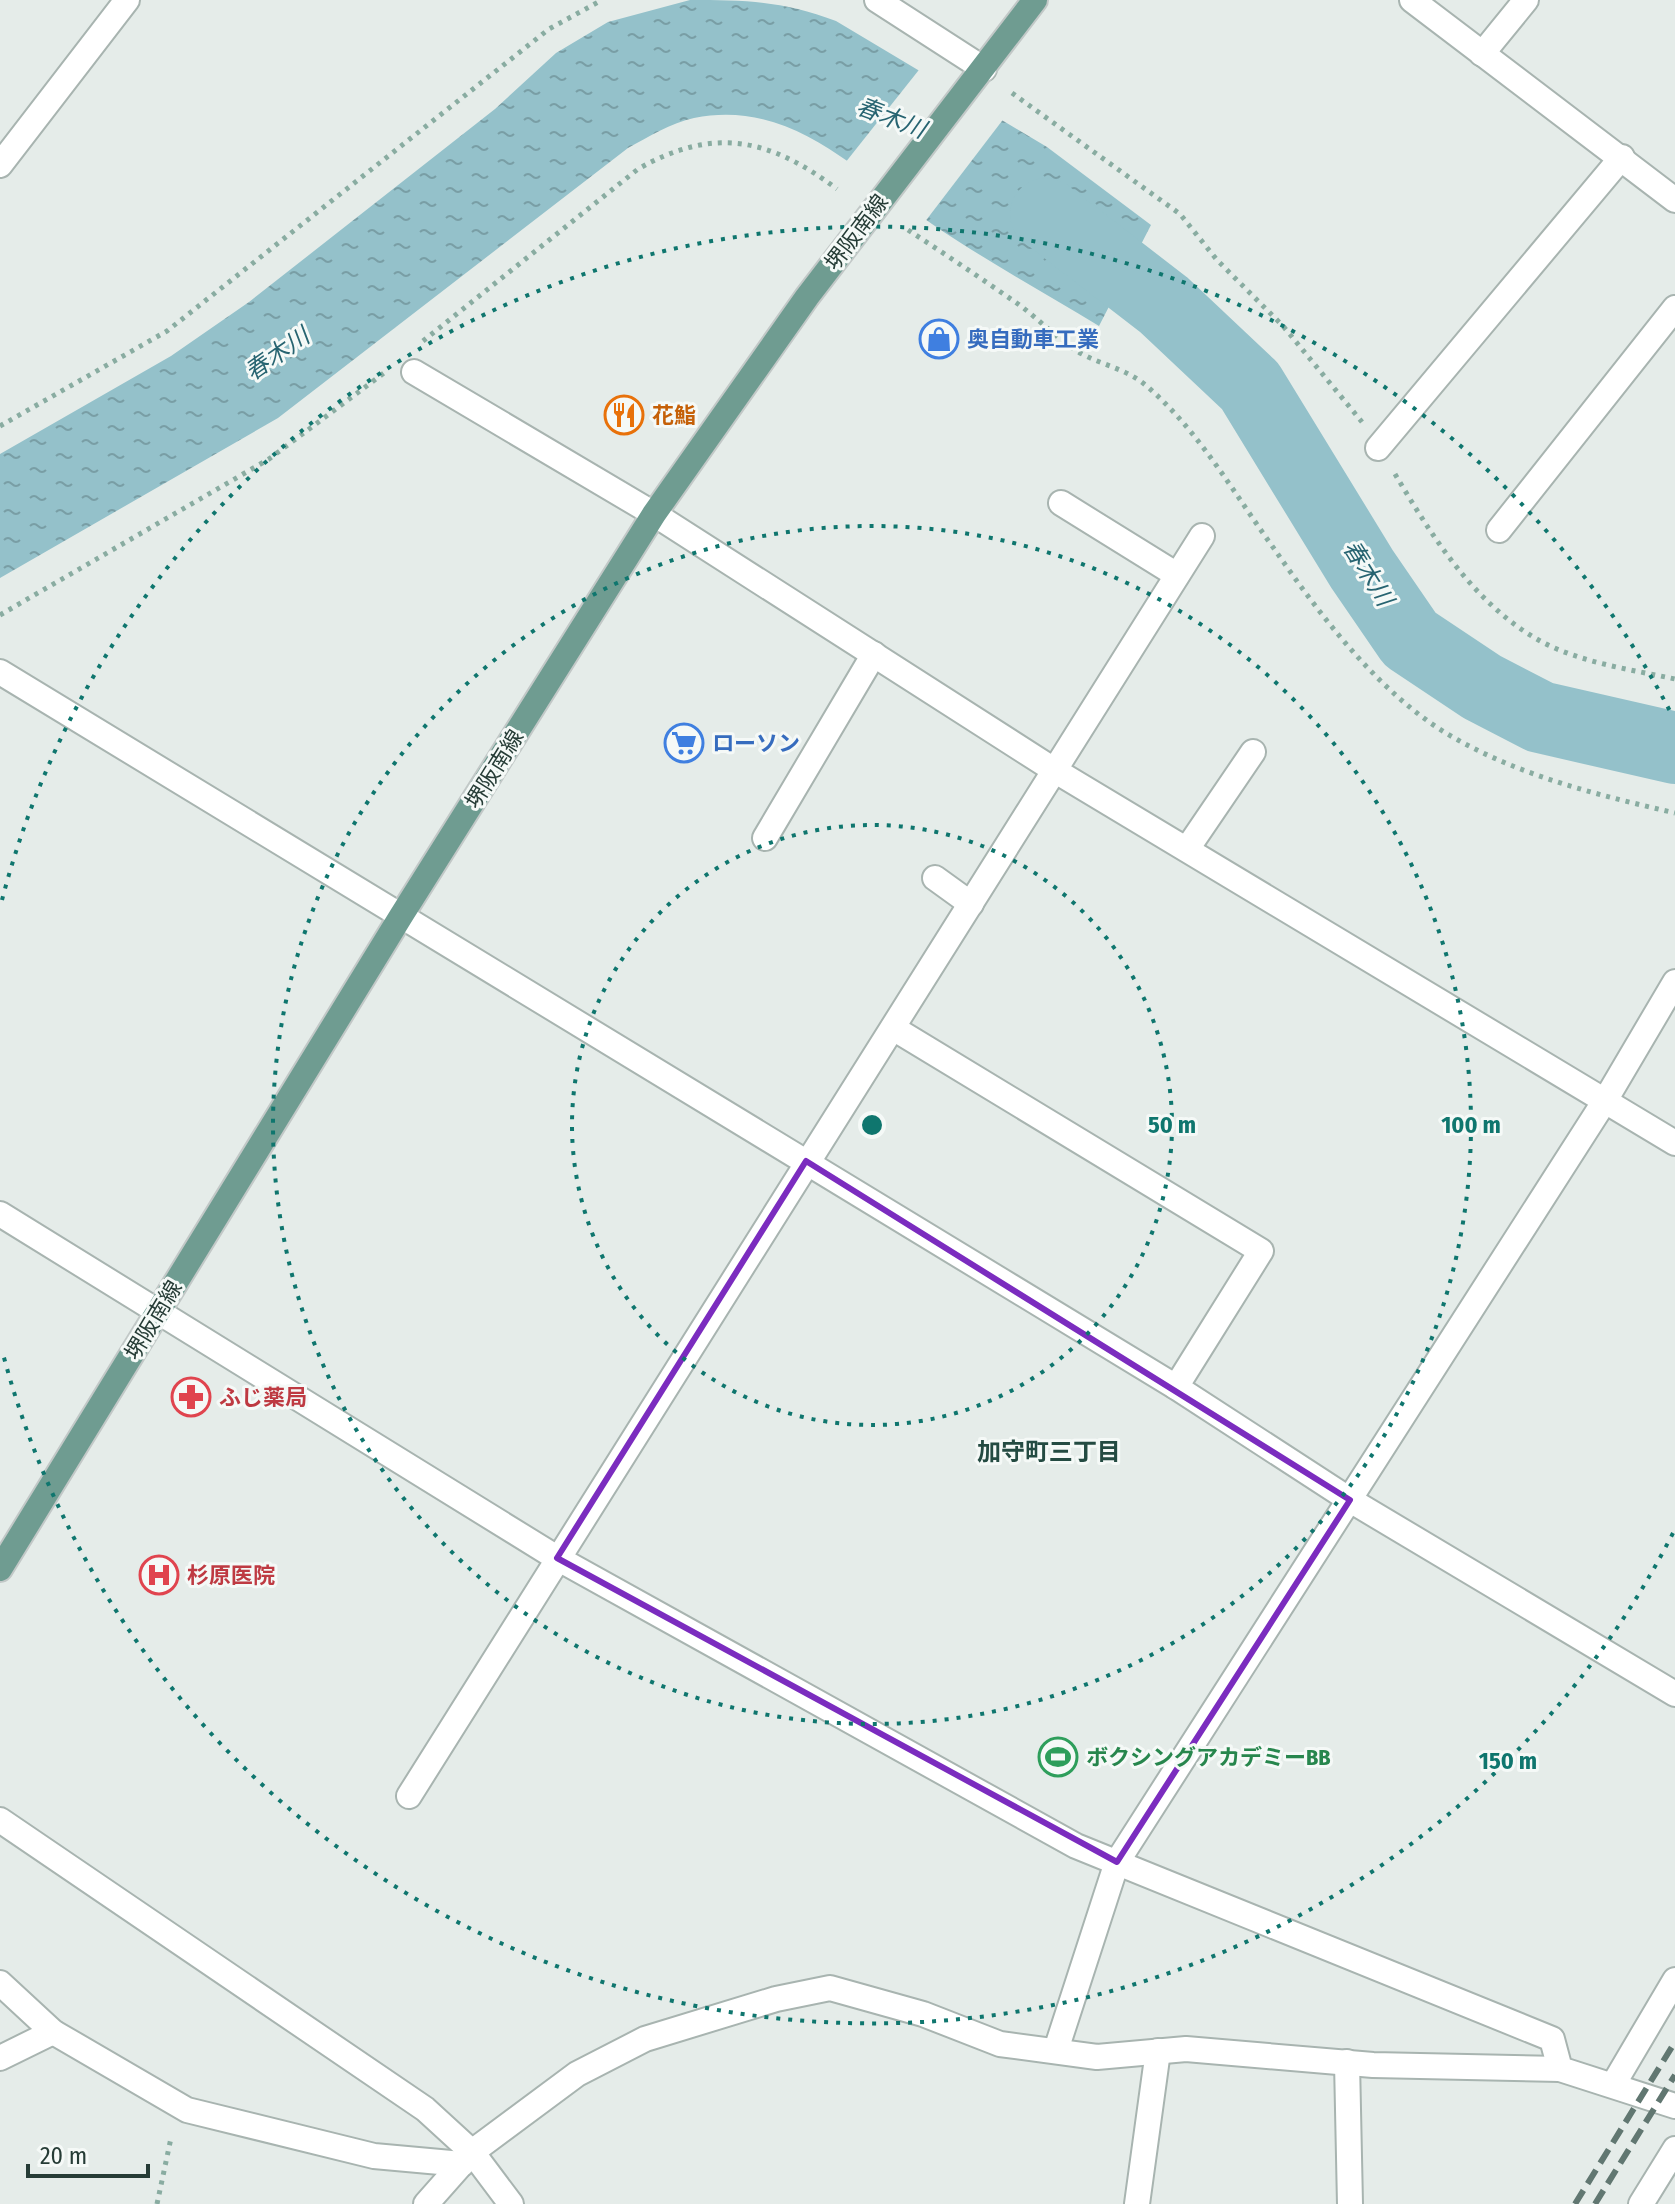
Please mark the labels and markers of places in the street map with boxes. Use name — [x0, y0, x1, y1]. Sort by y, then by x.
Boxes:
shop icon: 奥自動車工業 — [918, 318, 960, 360]
place label: 奥自動車工業 — [967, 326, 1099, 353]
restaurant icon: 花鮨 — [603, 394, 645, 436]
place label: 花鮨 — [652, 402, 696, 429]
supermarket icon: ローソン — [663, 722, 705, 764]
place label: ローソン — [712, 730, 800, 757]
centre of rings — [858, 1111, 886, 1139]
pharmacy icon: ふじ薬局 — [170, 1376, 212, 1418]
place label: ふじ薬局 — [219, 1384, 307, 1411]
hospital icon: 杉原医院 — [138, 1554, 180, 1596]
place label: 杉原医院 — [187, 1562, 275, 1589]
sports icon: ボクシングアカデミーBB — [1037, 1736, 1079, 1778]
place label: ボクシングアカデミーBB — [1086, 1744, 1331, 1771]

